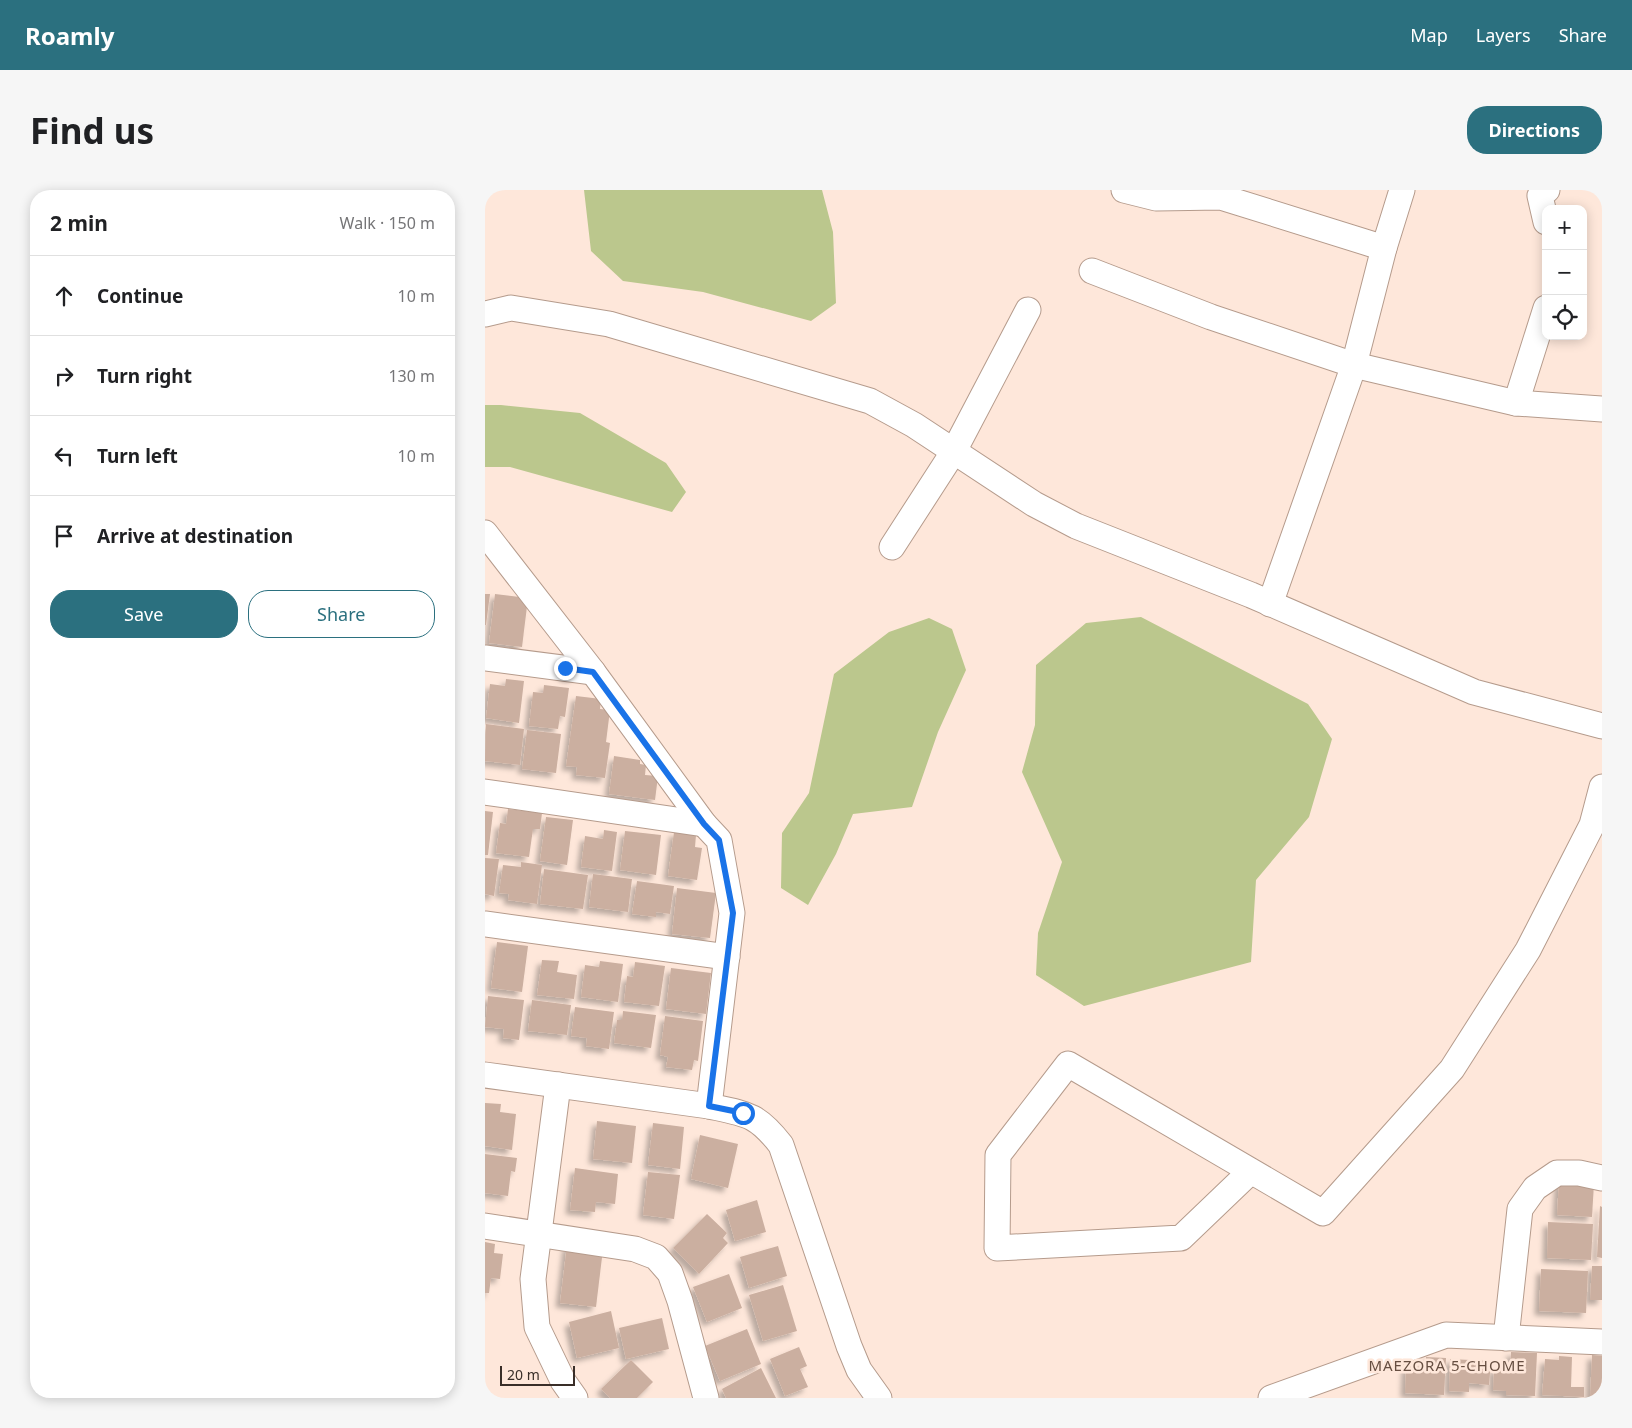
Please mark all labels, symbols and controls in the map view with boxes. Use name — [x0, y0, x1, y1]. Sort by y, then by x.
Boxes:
text: Roamly — [25, 19, 114, 52]
text: Map — [1410, 23, 1448, 47]
text: Layers — [1476, 23, 1531, 47]
text: Share — [1559, 23, 1607, 47]
button: Directions — [1467, 106, 1602, 154]
text: Find us — [30, 107, 154, 154]
map controls — [1542, 205, 1587, 340]
button: + — [1542, 205, 1587, 250]
text: 2 min — [50, 209, 108, 237]
text: Walk · 150 m — [340, 212, 435, 234]
button: − — [1542, 250, 1587, 295]
icon: ahead — [50, 282, 78, 310]
text: Continue — [97, 283, 183, 309]
text: 10 m — [398, 285, 435, 307]
button: locate — [1542, 295, 1587, 340]
icon: right — [50, 362, 78, 390]
text: Turn right — [97, 363, 192, 389]
text: 130 m — [388, 365, 435, 387]
icon: left — [50, 442, 78, 470]
text: Turn left — [97, 443, 178, 469]
text: 10 m — [398, 445, 435, 467]
icon: arrive — [50, 522, 78, 550]
text: Arrive at destination — [97, 523, 293, 549]
button: Save — [50, 590, 238, 638]
button: Share — [248, 590, 435, 638]
route end — [554, 657, 577, 680]
route start — [732, 1102, 755, 1125]
district label: MAEZORA 5-CHOME — [1368, 1355, 1526, 1375]
scale bar — [500, 1363, 575, 1386]
text: 20 m — [507, 1365, 540, 1384]

